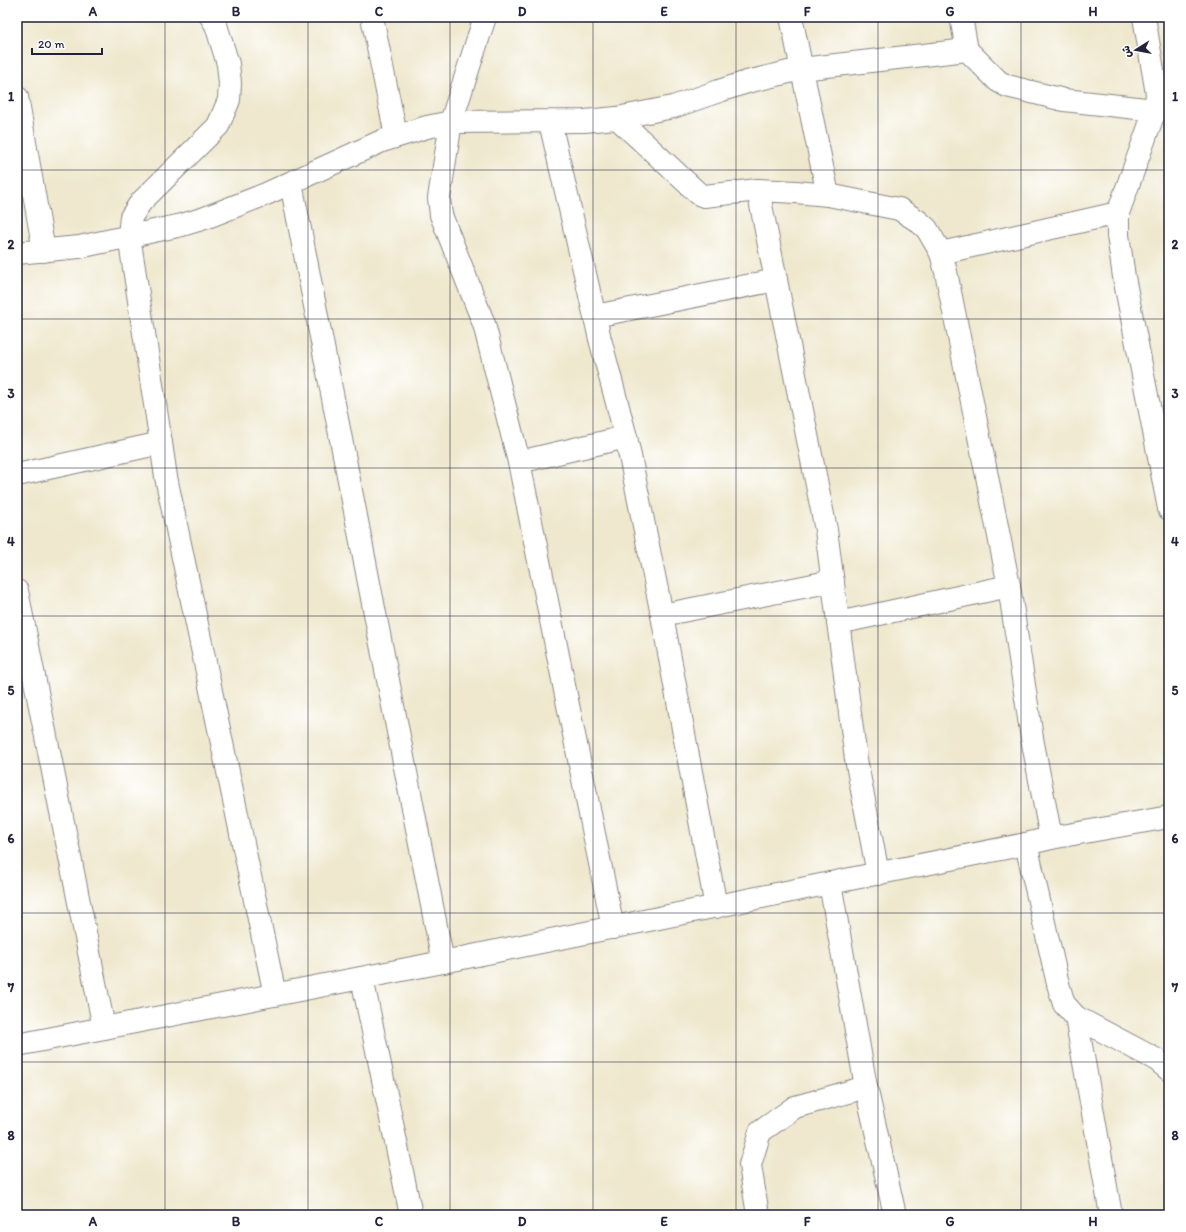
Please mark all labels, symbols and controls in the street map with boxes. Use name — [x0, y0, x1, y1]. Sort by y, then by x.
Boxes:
text: A — [88, 4, 98, 19]
text: B — [232, 4, 241, 19]
text: C — [375, 4, 384, 19]
text: D — [518, 4, 527, 19]
text: E — [660, 4, 668, 19]
text: F — [804, 4, 811, 19]
text: G — [946, 4, 955, 19]
text: H — [1089, 4, 1098, 19]
scale bar — [32, 30, 102, 56]
north arrow — [1116, 30, 1156, 70]
text: 20 m — [38, 37, 65, 51]
text: ش — [1119, 45, 1134, 59]
text: 1 — [8, 89, 14, 104]
text: 1 — [1172, 89, 1178, 104]
text: 2 — [8, 237, 15, 252]
text: 2 — [1172, 237, 1179, 252]
text: 3 — [7, 386, 15, 401]
text: 3 — [1171, 386, 1179, 401]
text: 4 — [7, 534, 15, 549]
text: 4 — [1171, 534, 1179, 549]
text: 5 — [8, 683, 15, 698]
text: 5 — [1172, 683, 1179, 698]
text: 6 — [8, 831, 15, 846]
text: 6 — [1172, 831, 1179, 846]
text: 7 — [7, 980, 15, 995]
text: 7 — [1171, 980, 1179, 995]
text: 8 — [7, 1128, 15, 1143]
text: 8 — [1171, 1128, 1179, 1143]
text: A — [88, 1214, 98, 1229]
text: B — [232, 1214, 241, 1229]
text: C — [375, 1214, 384, 1229]
text: D — [518, 1214, 527, 1229]
text: E — [660, 1214, 668, 1229]
text: F — [804, 1214, 811, 1229]
text: G — [946, 1214, 955, 1229]
text: H — [1089, 1214, 1098, 1229]

